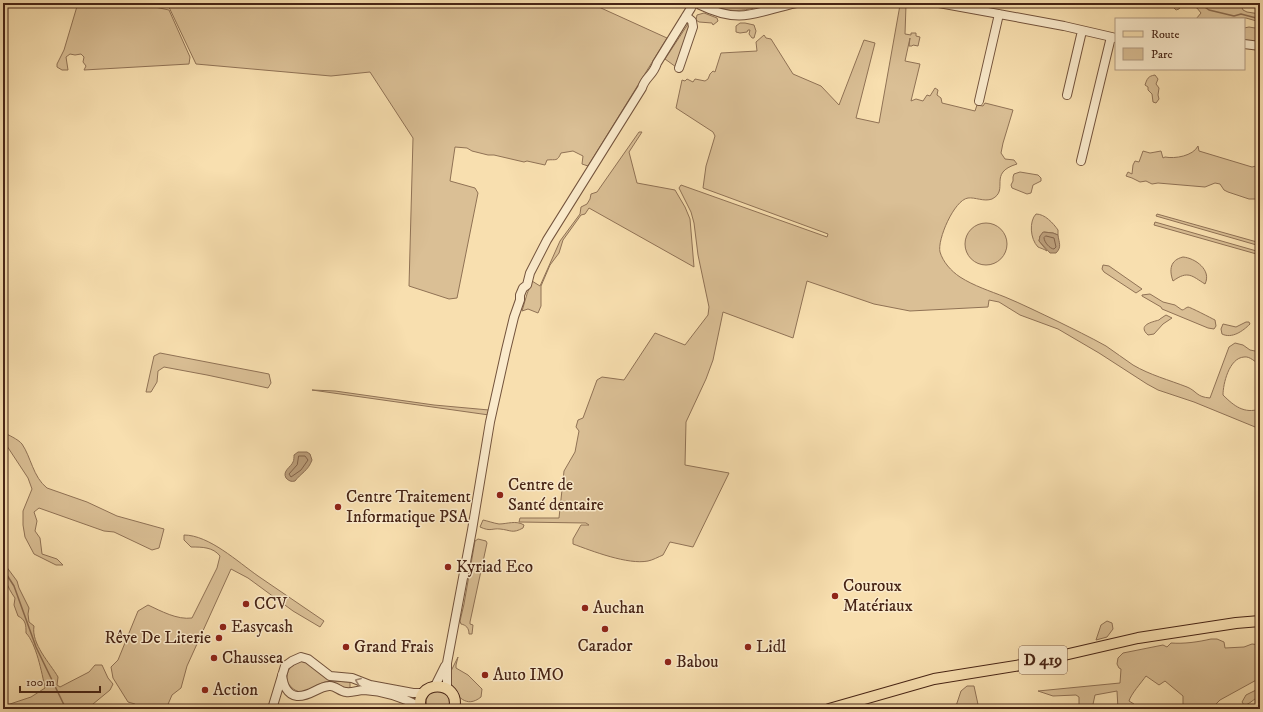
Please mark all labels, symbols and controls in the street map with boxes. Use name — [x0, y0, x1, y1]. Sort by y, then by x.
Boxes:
legend — [1115, 18, 1245, 70]
text: Route — [1151, 27, 1179, 42]
text: Parc — [1151, 47, 1173, 62]
place label: Centre de Santé dentaire — [508, 474, 604, 516]
place label: Centre Traitement Informatique PSA — [346, 486, 472, 528]
marker: Centre de Santé dentaire — [495, 490, 505, 500]
marker: Centre Traitement Informatique PSA — [333, 502, 343, 512]
place label: Kyriad Eco — [456, 556, 533, 578]
marker: Kyriad Eco — [443, 562, 453, 572]
place label: Couroux Matériaux — [843, 575, 913, 617]
marker: Couroux Matériaux — [830, 591, 840, 601]
place label: CCV — [254, 593, 289, 615]
place label: Auchan — [593, 597, 644, 619]
marker: CCV — [241, 599, 251, 609]
marker: Auchan — [580, 603, 590, 613]
place label: Easycash — [231, 616, 293, 638]
marker: Easycash — [218, 622, 228, 632]
marker: Carador — [600, 624, 610, 634]
place label: Rêve De Literie — [104, 627, 211, 649]
marker: Rêve De Literie — [214, 633, 224, 643]
place label: Carador — [577, 635, 633, 657]
place label: Grand Frais — [354, 636, 434, 658]
place label: Lidl — [756, 636, 786, 658]
marker: Grand Frais — [341, 642, 351, 652]
marker: Lidl — [743, 642, 753, 652]
road number: D 419 — [1019, 646, 1067, 674]
place label: Chaussea — [222, 647, 284, 669]
place label: Babou — [676, 651, 718, 673]
marker: Chaussea — [209, 653, 219, 663]
marker: Babou — [663, 657, 673, 667]
place label: Auto IMO — [493, 664, 564, 686]
scale bar — [20, 668, 100, 694]
marker: Auto IMO — [480, 670, 490, 680]
text: 100 m — [26, 675, 55, 690]
one-way arrow — [355, 677, 362, 685]
place label: Action — [213, 679, 258, 701]
marker: Action — [200, 685, 210, 695]

